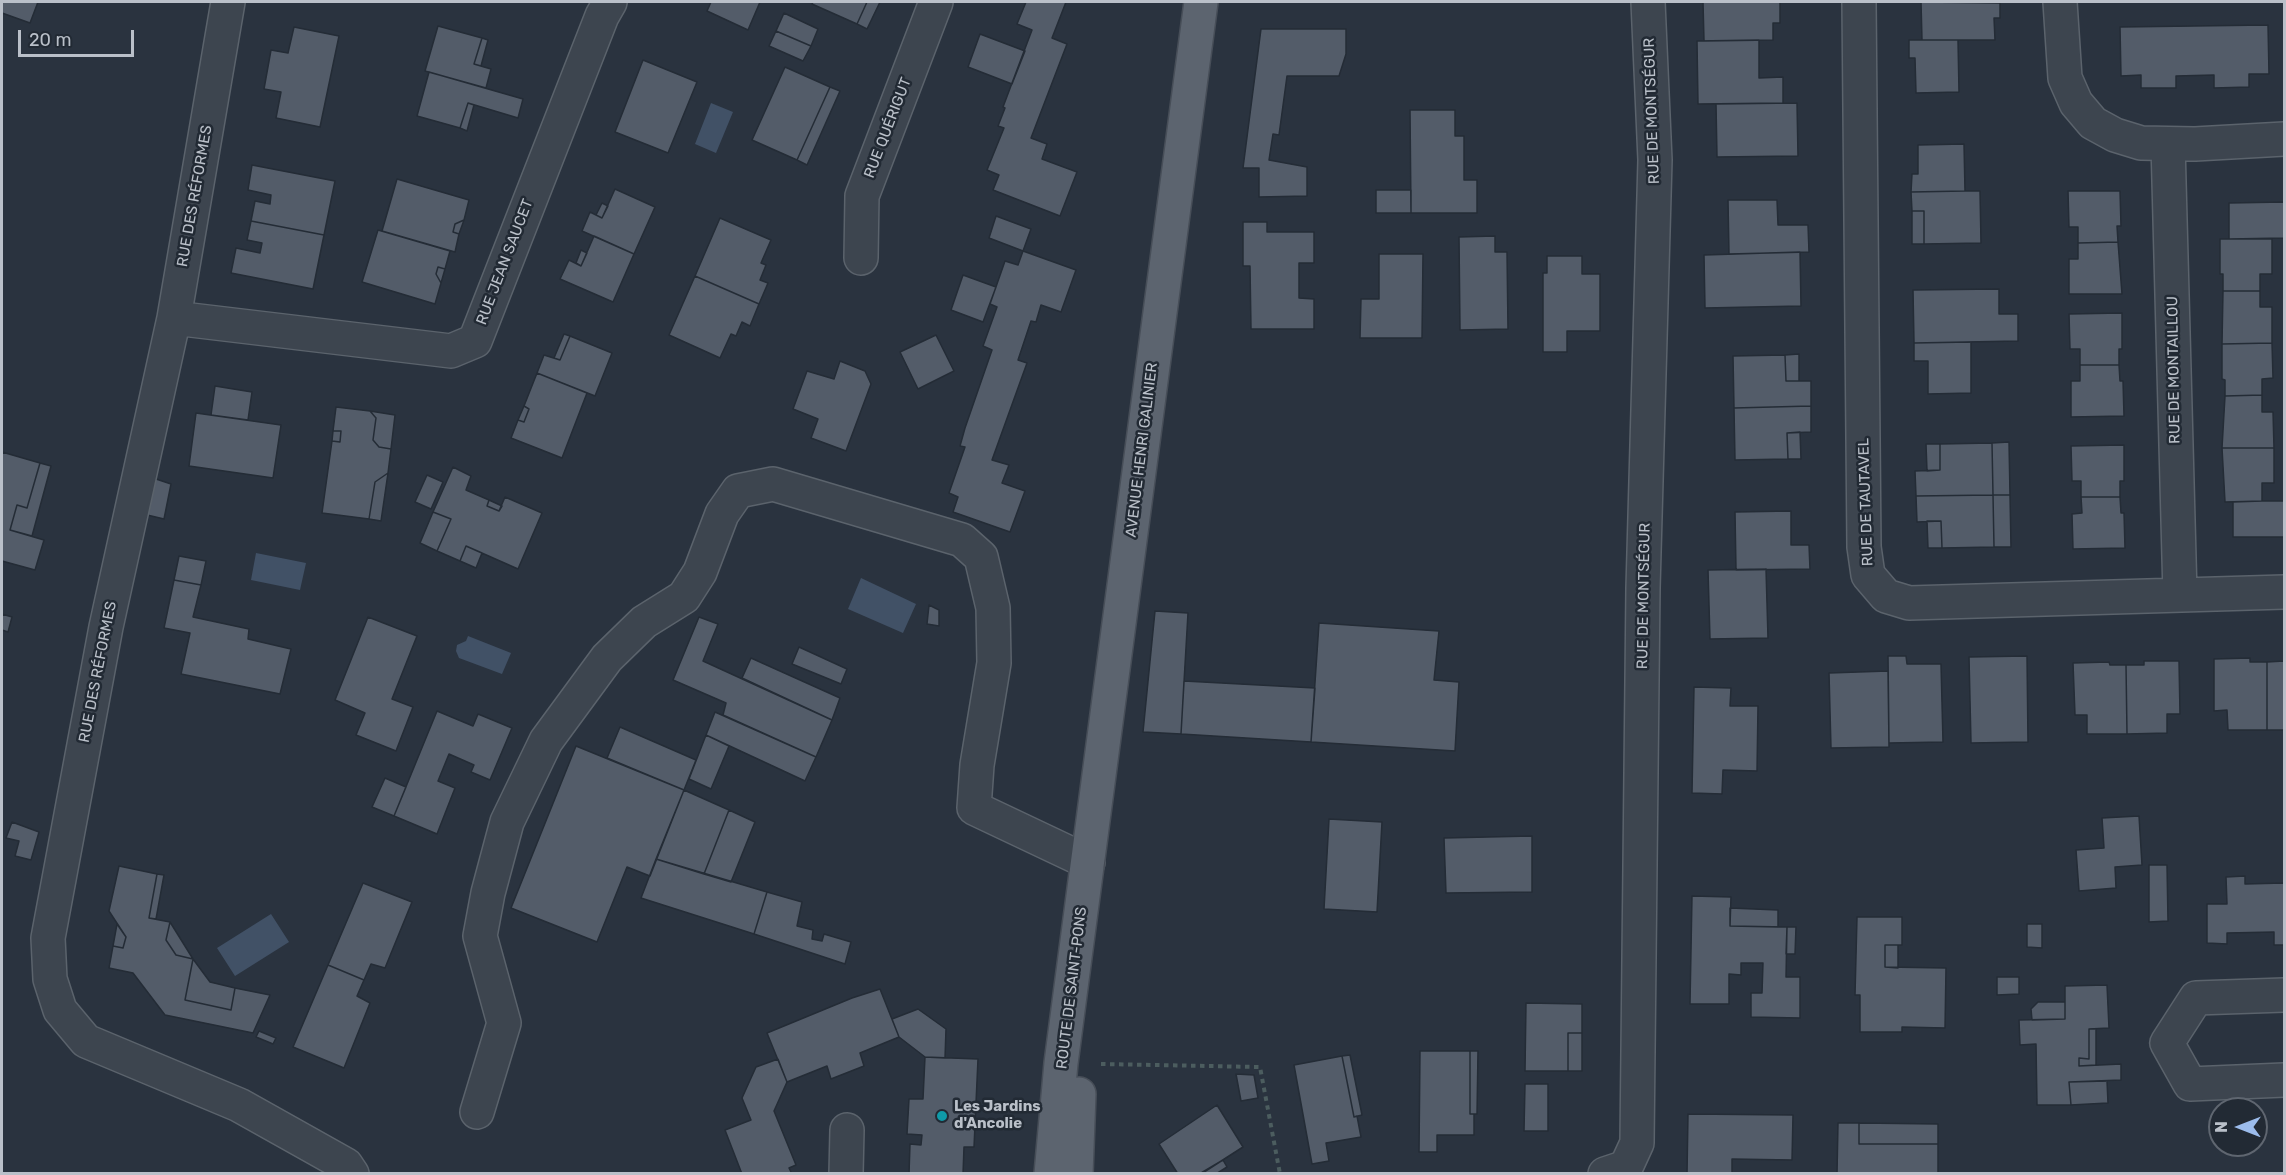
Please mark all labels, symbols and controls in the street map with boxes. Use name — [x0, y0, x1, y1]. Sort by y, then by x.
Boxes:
scale bar — [21, 18, 136, 56]
text: 20 m — [29, 29, 71, 51]
street label: RUE DE MONTSÉGUR — [1640, 38, 1664, 184]
street label: RUE QUÉRIGUT — [861, 75, 915, 181]
street label: RUE DES RÉFORMES — [174, 124, 216, 268]
street label: RUE JEAN SAUCET — [473, 197, 537, 327]
street label: RUE DE MONTAILLOU — [2164, 296, 2184, 444]
street label: AVENUE HENRI GALINIER — [1122, 362, 1162, 538]
street label: RUE DE TAUTAVEL — [1855, 438, 1877, 566]
street label: RUE DE MONTSÉGUR — [1634, 523, 1654, 669]
street label: RUE DES RÉFORMES — [75, 600, 121, 744]
street label: ROUTE DE SAINT-PONS — [1053, 906, 1091, 1070]
north arrow — [2208, 1097, 2268, 1157]
place label: Les Jardins d'Ancolie — [954, 1098, 1041, 1133]
marker: Les Jardins d'Ancolie — [935, 1109, 949, 1123]
text: N — [2212, 1121, 2231, 1133]

